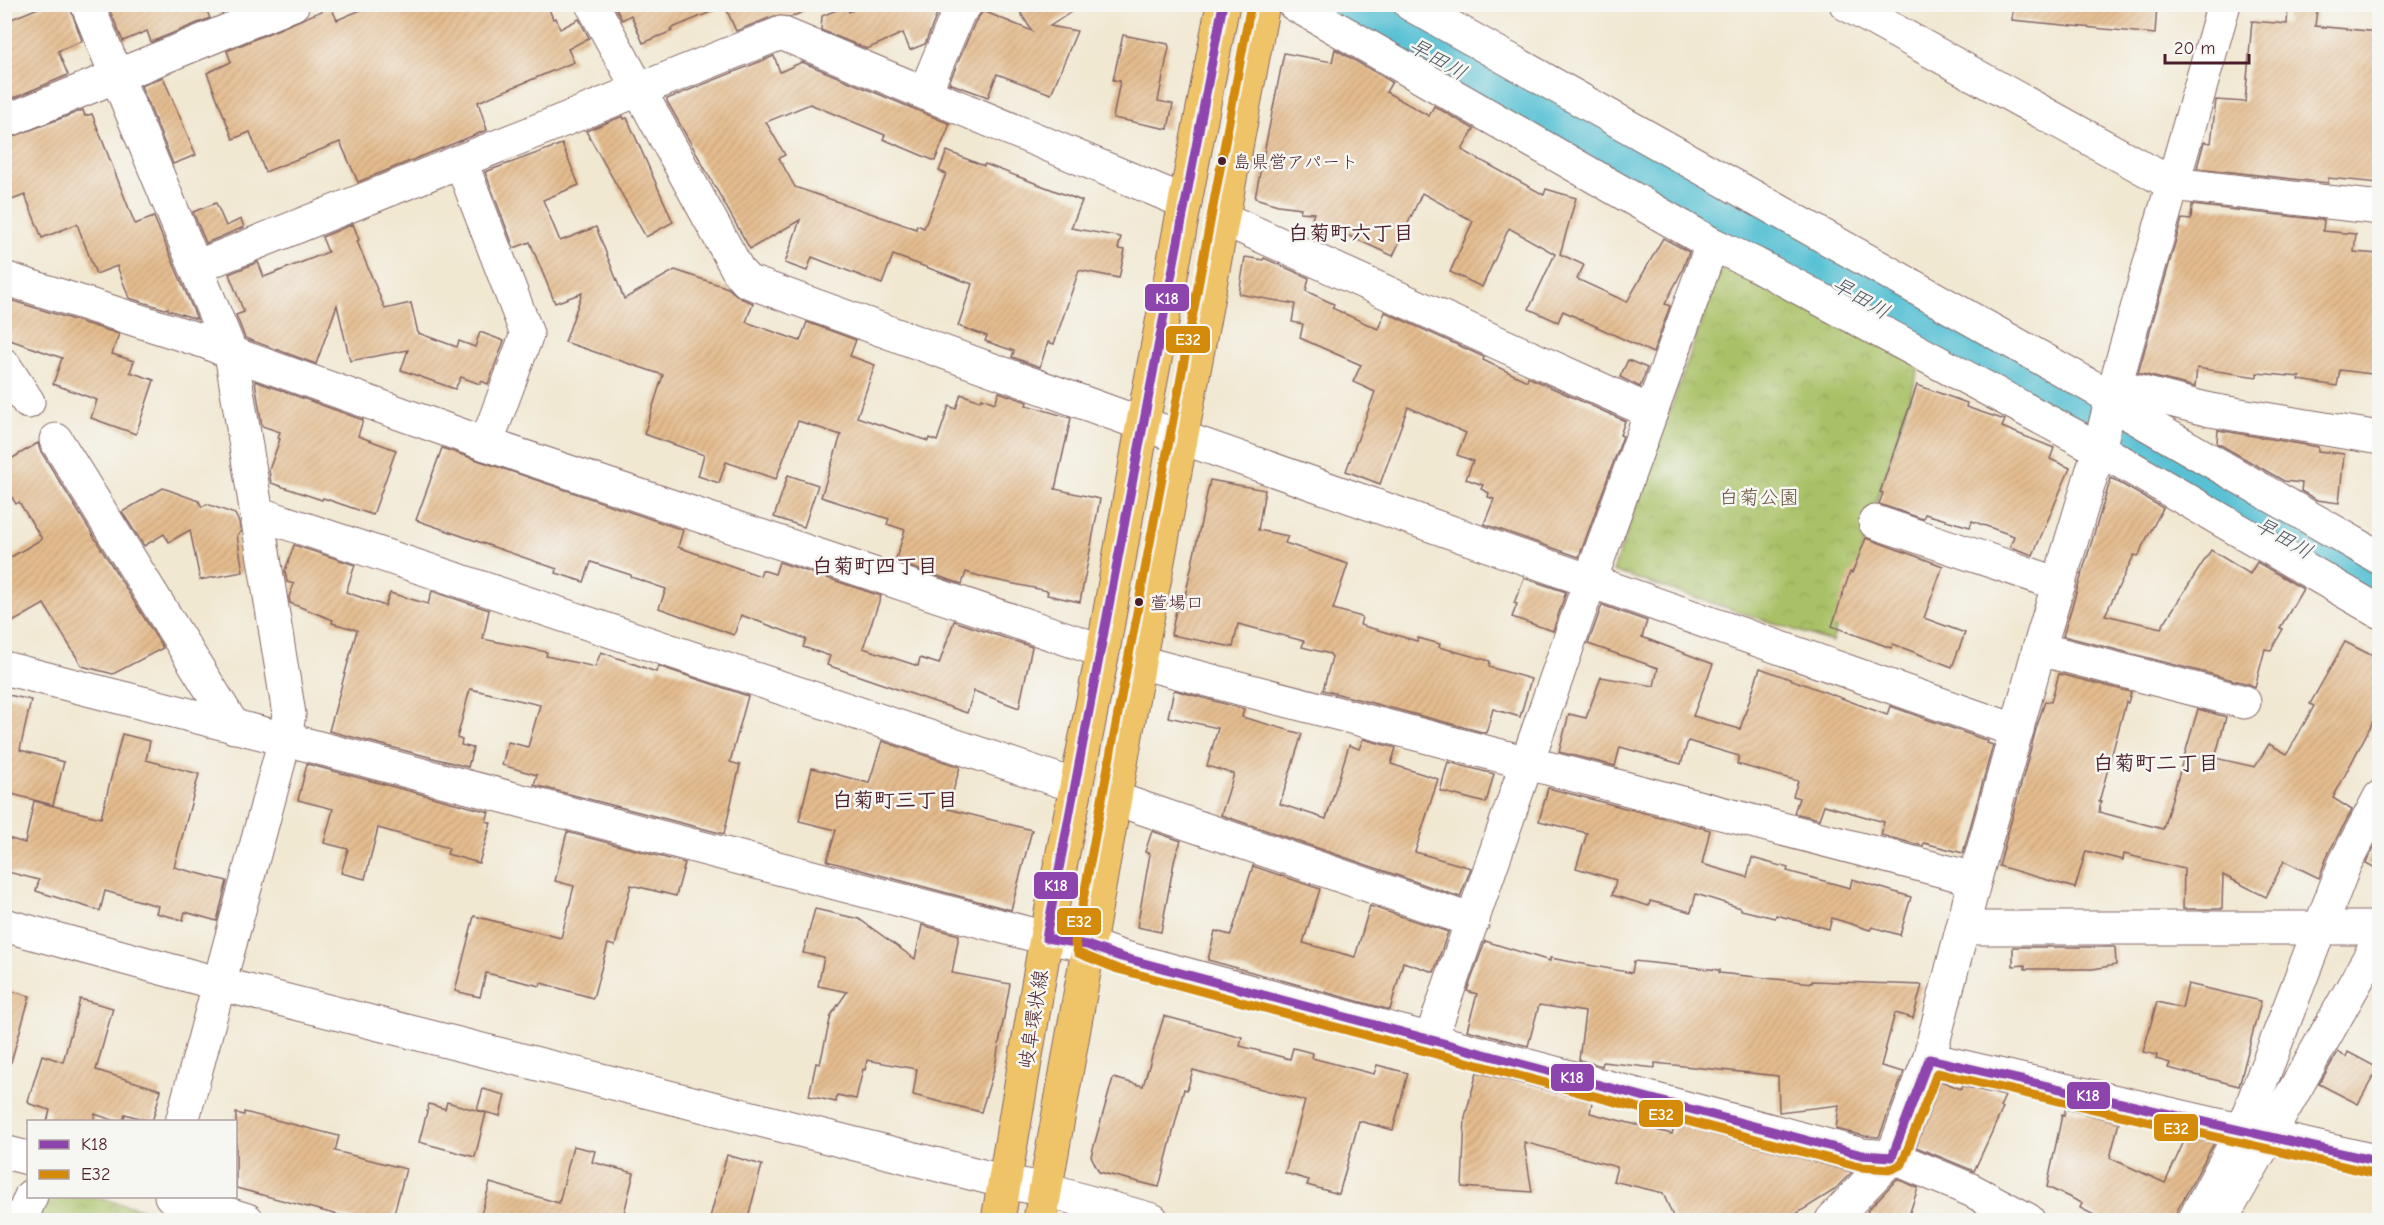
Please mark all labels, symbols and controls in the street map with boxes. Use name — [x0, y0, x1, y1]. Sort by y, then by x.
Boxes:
scale bar — [2165, 27, 2249, 65]
water label: 早田川 — [1405, 33, 1471, 85]
text: 20 m — [2174, 38, 2215, 59]
place label: 島県営アパート — [1233, 152, 1358, 173]
marker: 島県営アパート — [1216, 155, 1228, 167]
district label: 白菊町六丁目 — [1288, 221, 1414, 245]
water label: 早田川 — [1828, 272, 1894, 324]
line badge: K18 — [1144, 283, 1190, 312]
text: K18 — [1155, 290, 1179, 308]
line badge: E32 — [1165, 325, 1211, 354]
text: E32 — [1175, 331, 1201, 349]
park label: 白菊公園 — [1719, 486, 1799, 509]
water label: 早田川 — [2251, 512, 2317, 564]
district label: 白菊町四丁目 — [812, 554, 938, 578]
place label: 萱場口 — [1150, 593, 1204, 614]
marker: 萱場口 — [1133, 596, 1145, 608]
district label: 白菊町二丁目 — [2093, 751, 2219, 775]
district label: 白菊町三丁目 — [832, 788, 958, 812]
line badge: K18 — [1033, 871, 1079, 900]
text: K18 — [1044, 877, 1068, 895]
line badge: E32 — [1056, 907, 1102, 936]
text: E32 — [1066, 913, 1092, 931]
street label: 岐阜環状線 — [1014, 968, 1053, 1070]
line badge: K18 — [1550, 1063, 1595, 1092]
text: K18 — [1560, 1069, 1584, 1087]
line badge: K18 — [2066, 1081, 2111, 1110]
text: K18 — [2076, 1087, 2100, 1105]
line badge: E32 — [1638, 1099, 1684, 1128]
text: E32 — [1648, 1106, 1674, 1124]
line badge: E32 — [2153, 1113, 2199, 1142]
legend — [27, 1120, 237, 1198]
text: E32 — [2163, 1120, 2189, 1138]
text: K18 — [81, 1134, 107, 1155]
text: E32 — [81, 1164, 110, 1185]

